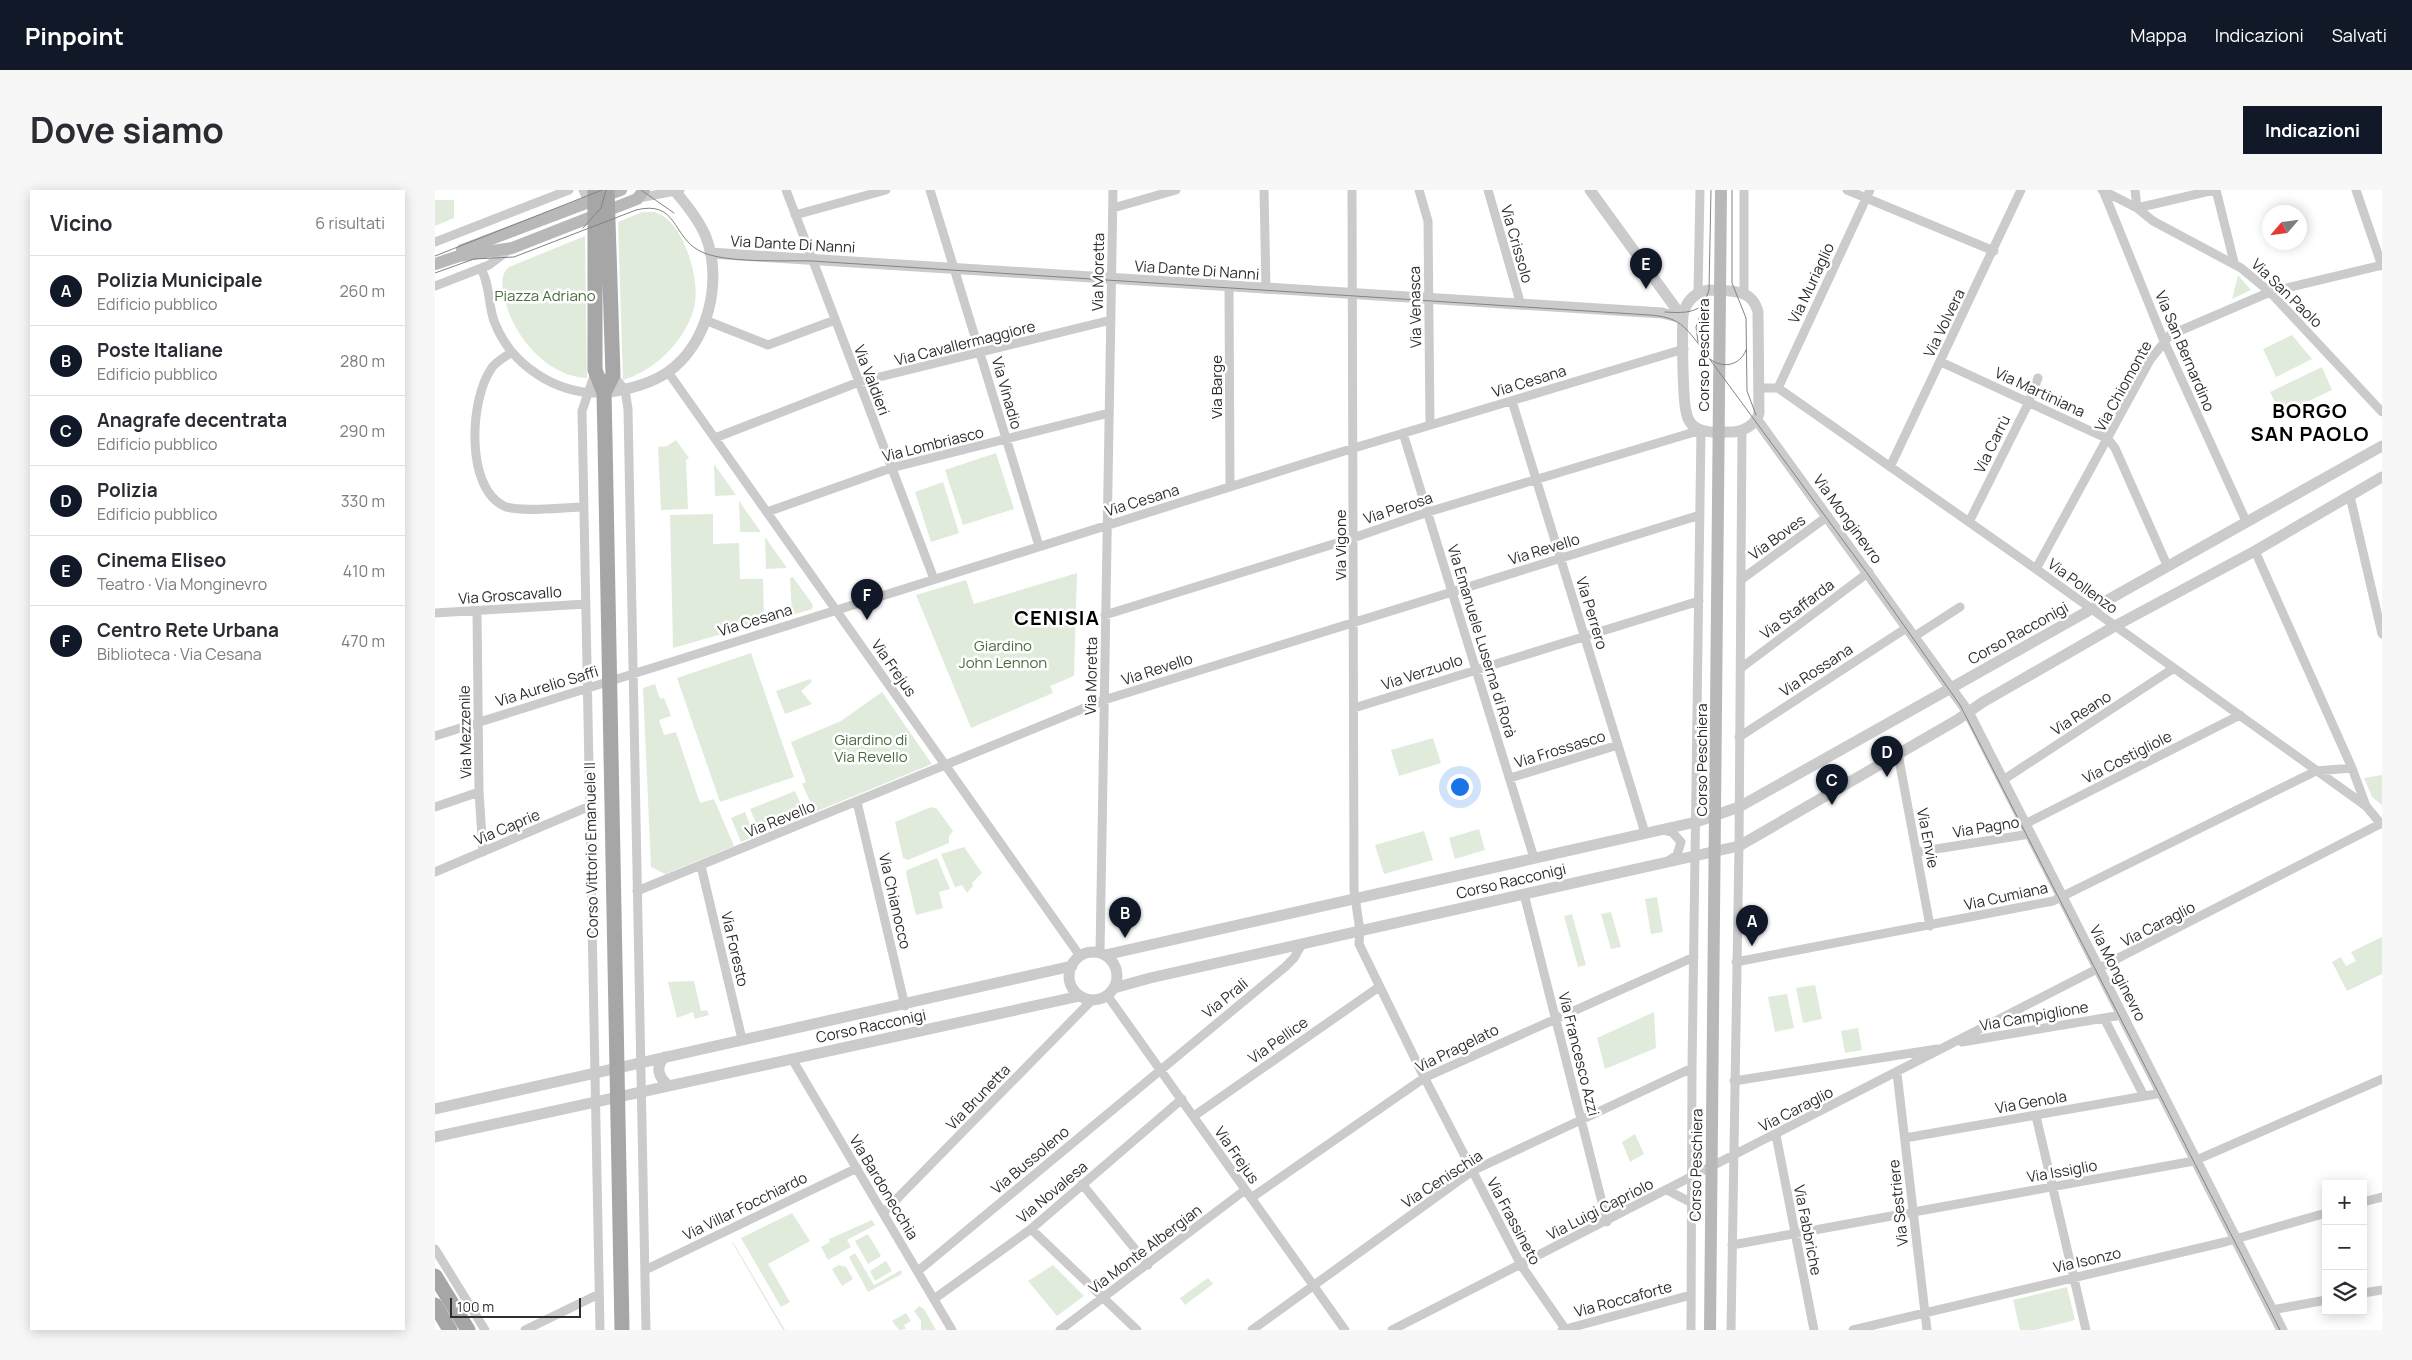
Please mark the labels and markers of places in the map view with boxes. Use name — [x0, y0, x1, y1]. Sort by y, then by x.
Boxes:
pin: E — [1630, 248, 1662, 289]
pin: F — [851, 579, 883, 620]
pin: D — [1871, 736, 1903, 777]
pin: C — [1816, 764, 1848, 805]
pin: B — [1109, 897, 1141, 938]
pin: A — [1736, 905, 1768, 946]

